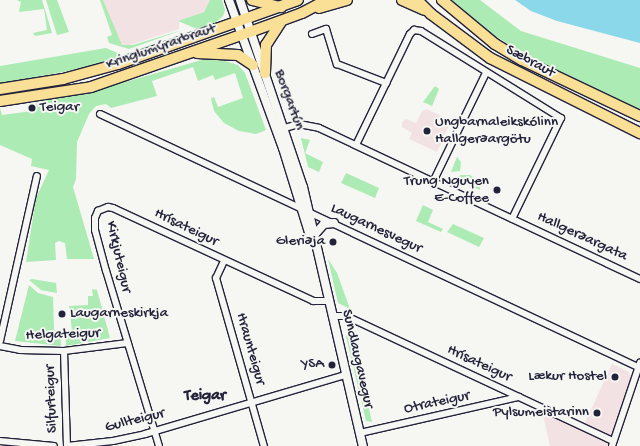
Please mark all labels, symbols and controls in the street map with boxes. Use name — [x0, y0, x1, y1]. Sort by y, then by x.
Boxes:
street label: Kringlumýrarbraut — [104, 20, 218, 74]
street label: Sæbraut — [502, 42, 558, 82]
street label: Borgartún — [270, 67, 308, 133]
place label: Teigar — [40, 99, 79, 117]
marker: Teigar — [27, 103, 37, 113]
place label: Ungbarnaleikskólinn Hallgerðargötu — [435, 113, 558, 148]
marker: Ungbarnaleikskólinn Hallgerðargötu — [422, 126, 432, 136]
place label: Trung Nguyen E-Coffee — [404, 172, 489, 207]
marker: Trung Nguyen E-Coffee — [492, 185, 502, 195]
street label: Laugarnesvegur — [327, 200, 425, 258]
street label: Hrísateigur — [151, 205, 221, 251]
street label: Hallgerðargata — [534, 208, 630, 266]
street label: Kirkjuteigur — [101, 219, 135, 295]
place label: Gleriðja — [276, 233, 325, 251]
marker: Gleriðja — [328, 237, 338, 247]
place label: Laugarneskirkja — [70, 305, 168, 323]
street label: Sundlaugavegur — [337, 308, 377, 410]
marker: Laugarneskirkja — [57, 309, 67, 319]
street label: Hraunteigur — [231, 311, 269, 387]
street label: Helgateigur — [25, 325, 101, 345]
street label: Hrísateigur — [444, 341, 514, 387]
place label: YSA — [301, 356, 324, 374]
marker: YSA — [327, 360, 337, 370]
street label: Silfurteigur — [42, 364, 62, 434]
place label: Lækur Hostel — [528, 368, 607, 386]
marker: Lækur Hostel — [610, 372, 620, 382]
district label: Teigar — [184, 387, 226, 407]
street label: Otrateigur — [402, 387, 472, 419]
place label: Pylsumeistarinn — [493, 404, 589, 422]
street label: Gullteigur — [103, 405, 167, 437]
marker: Pylsumeistarinn — [592, 408, 602, 418]

